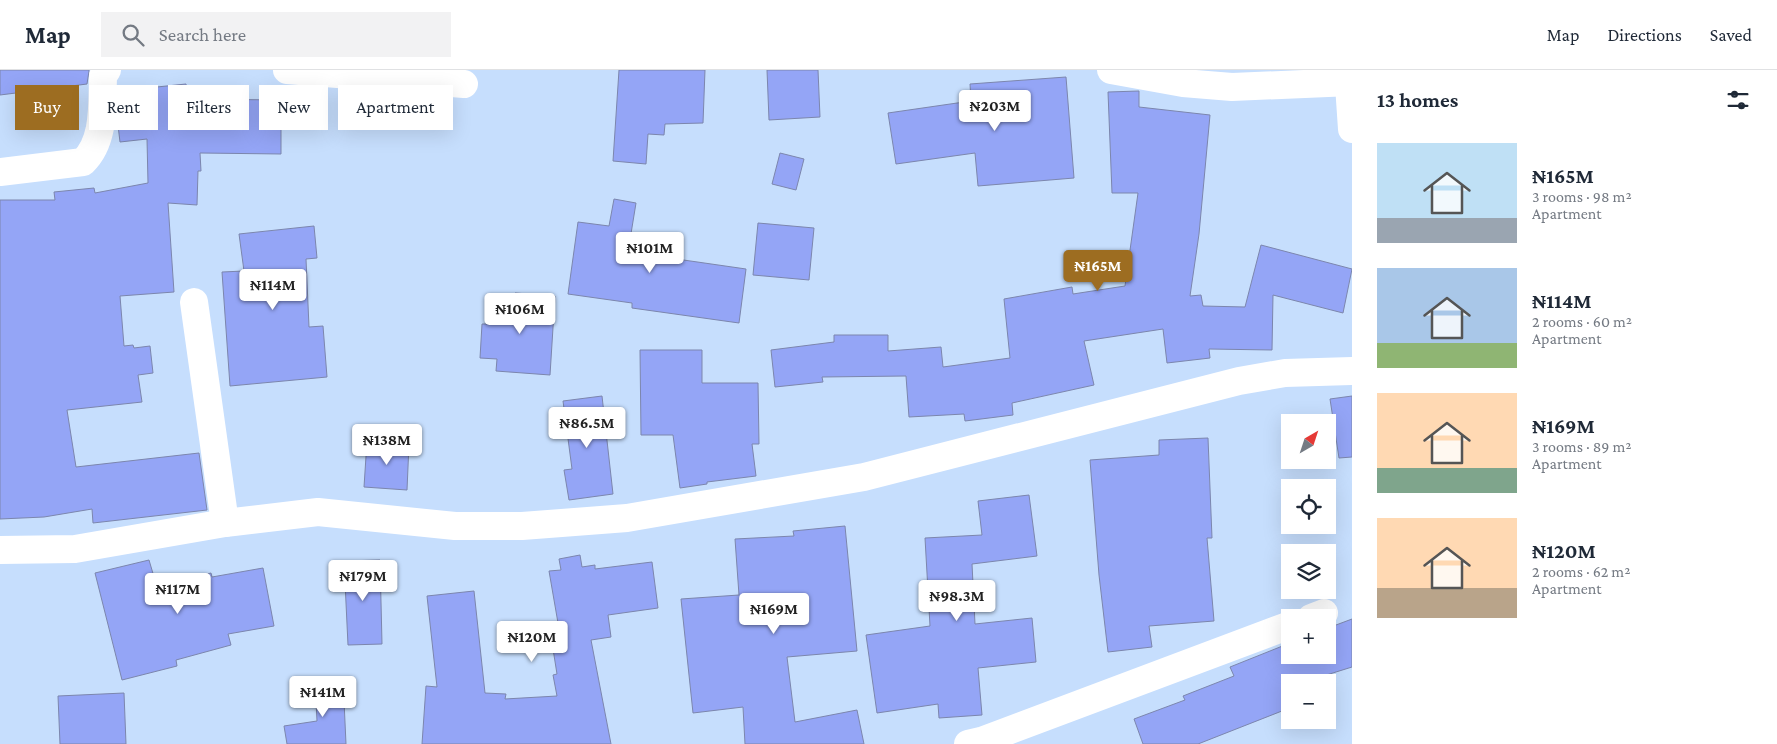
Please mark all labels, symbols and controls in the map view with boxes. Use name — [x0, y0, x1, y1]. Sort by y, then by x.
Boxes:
search box — [101, 12, 451, 57]
text: Map — [25, 21, 71, 48]
icon: search — [119, 21, 147, 49]
text: Search here — [159, 24, 246, 45]
text: Map — [1547, 25, 1579, 45]
text: Directions — [1607, 25, 1682, 45]
text: Saved — [1710, 25, 1752, 45]
chip: Buy — [15, 85, 79, 130]
chip: Rent — [89, 85, 158, 130]
chip: Filters — [168, 85, 249, 130]
chip: New — [259, 85, 328, 130]
chip: Apartment — [338, 85, 453, 130]
icon: filters — [1724, 86, 1752, 114]
text: 13 homes — [1377, 88, 1458, 112]
pin: ₦203M — [960, 90, 1030, 132]
text: ₦203M — [970, 97, 1020, 114]
icon: home — [1417, 163, 1477, 223]
text: ₦165M — [1532, 164, 1594, 188]
text: 3 rooms · 98 m² — [1532, 188, 1632, 205]
text: Apartment — [1532, 205, 1602, 222]
pin: ₦101M — [615, 232, 685, 274]
text: ₦101M — [627, 239, 673, 256]
pin: ₦165M — [1063, 250, 1133, 292]
text: ₦165M — [1074, 257, 1122, 274]
pin: ₦114M — [238, 268, 308, 311]
text: ₦114M — [250, 276, 296, 293]
icon: home — [1417, 288, 1477, 348]
text: ₦114M — [1532, 289, 1592, 313]
pin: ₦106M — [485, 292, 555, 335]
text: ₦106M — [495, 300, 545, 317]
text: 2 rooms · 60 m² — [1532, 313, 1632, 330]
text: Apartment — [1532, 330, 1602, 347]
pin: ₦86.5M — [546, 406, 628, 449]
icon: home — [1417, 413, 1477, 473]
text: ₦86.5M — [559, 414, 615, 431]
north arrow — [1281, 414, 1336, 469]
map controls — [1281, 414, 1336, 729]
text: ₦169M — [1532, 414, 1595, 438]
pin: ₦138M — [352, 424, 422, 466]
text: ₦138M — [363, 431, 411, 448]
text: 3 rooms · 89 m² — [1532, 438, 1631, 455]
text: Apartment — [1532, 455, 1602, 472]
button: locate — [1281, 479, 1336, 534]
icon: home — [1417, 538, 1477, 598]
text: ₦120M — [1532, 539, 1596, 563]
button: layers — [1281, 544, 1336, 599]
pin: ₦179M — [328, 560, 398, 602]
text: 2 rooms · 62 m² — [1532, 563, 1630, 580]
text: ₦179M — [339, 567, 387, 584]
pin: ₦117M — [143, 572, 213, 615]
text: ₦117M — [156, 580, 200, 597]
pin: ₦98.3M — [916, 580, 998, 622]
text: Apartment — [1532, 580, 1602, 597]
text: ₦98.3M — [929, 587, 985, 604]
pin: ₦169M — [739, 592, 809, 635]
text: ₦169M — [750, 600, 798, 617]
button: + — [1281, 609, 1336, 664]
pin: ₦120M — [497, 620, 567, 663]
text: ₦120M — [508, 628, 556, 645]
button: − — [1281, 674, 1336, 729]
pin: ₦141M — [288, 676, 358, 718]
text: ₦141M — [300, 683, 346, 700]

